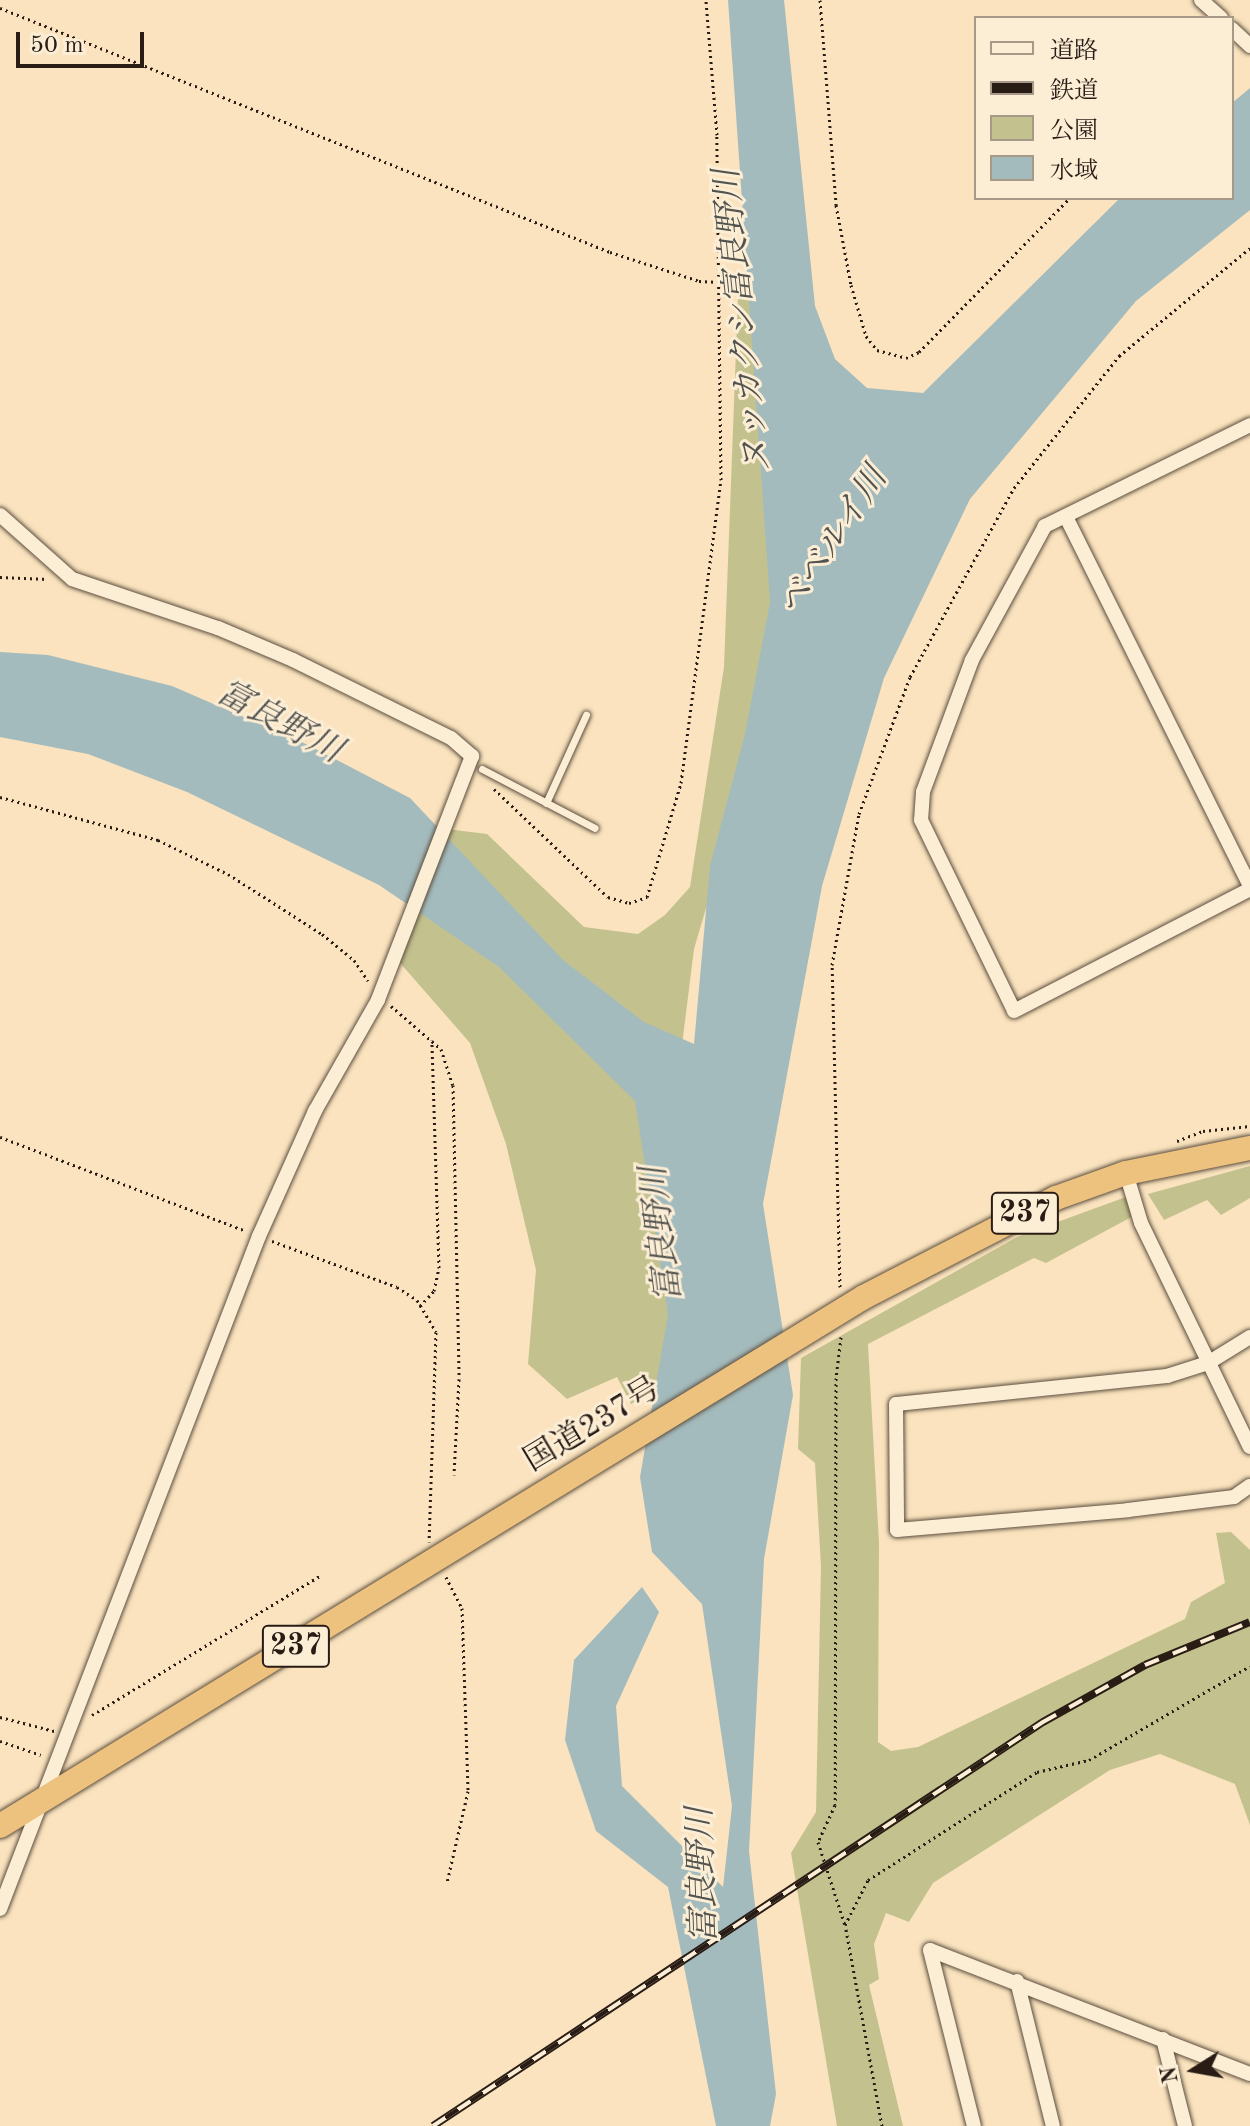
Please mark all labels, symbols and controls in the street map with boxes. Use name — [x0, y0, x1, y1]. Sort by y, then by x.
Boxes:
scale bar — [20, 16, 148, 66]
legend — [974, 16, 1234, 200]
text: 50 m — [30, 34, 84, 58]
text: 道路 — [1050, 40, 1098, 64]
text: 鉄道 — [1050, 80, 1098, 104]
text: 公園 — [1050, 120, 1098, 144]
text: 水域 — [1050, 160, 1098, 184]
water label: ヌッカクシ富良野川 — [708, 167, 780, 475]
water label: ベベルイ川 — [771, 460, 897, 624]
water label: 富良野川 — [209, 673, 349, 773]
water label: 富良野川 — [634, 1164, 692, 1304]
road number: 237 — [989, 1187, 1061, 1239]
street label: 国道237号 — [518, 1370, 668, 1482]
road number: 237 — [260, 1620, 332, 1672]
water label: 富良野川 — [681, 1806, 727, 1944]
north arrow — [1154, 2030, 1234, 2110]
text: N — [1158, 2064, 1183, 2085]

